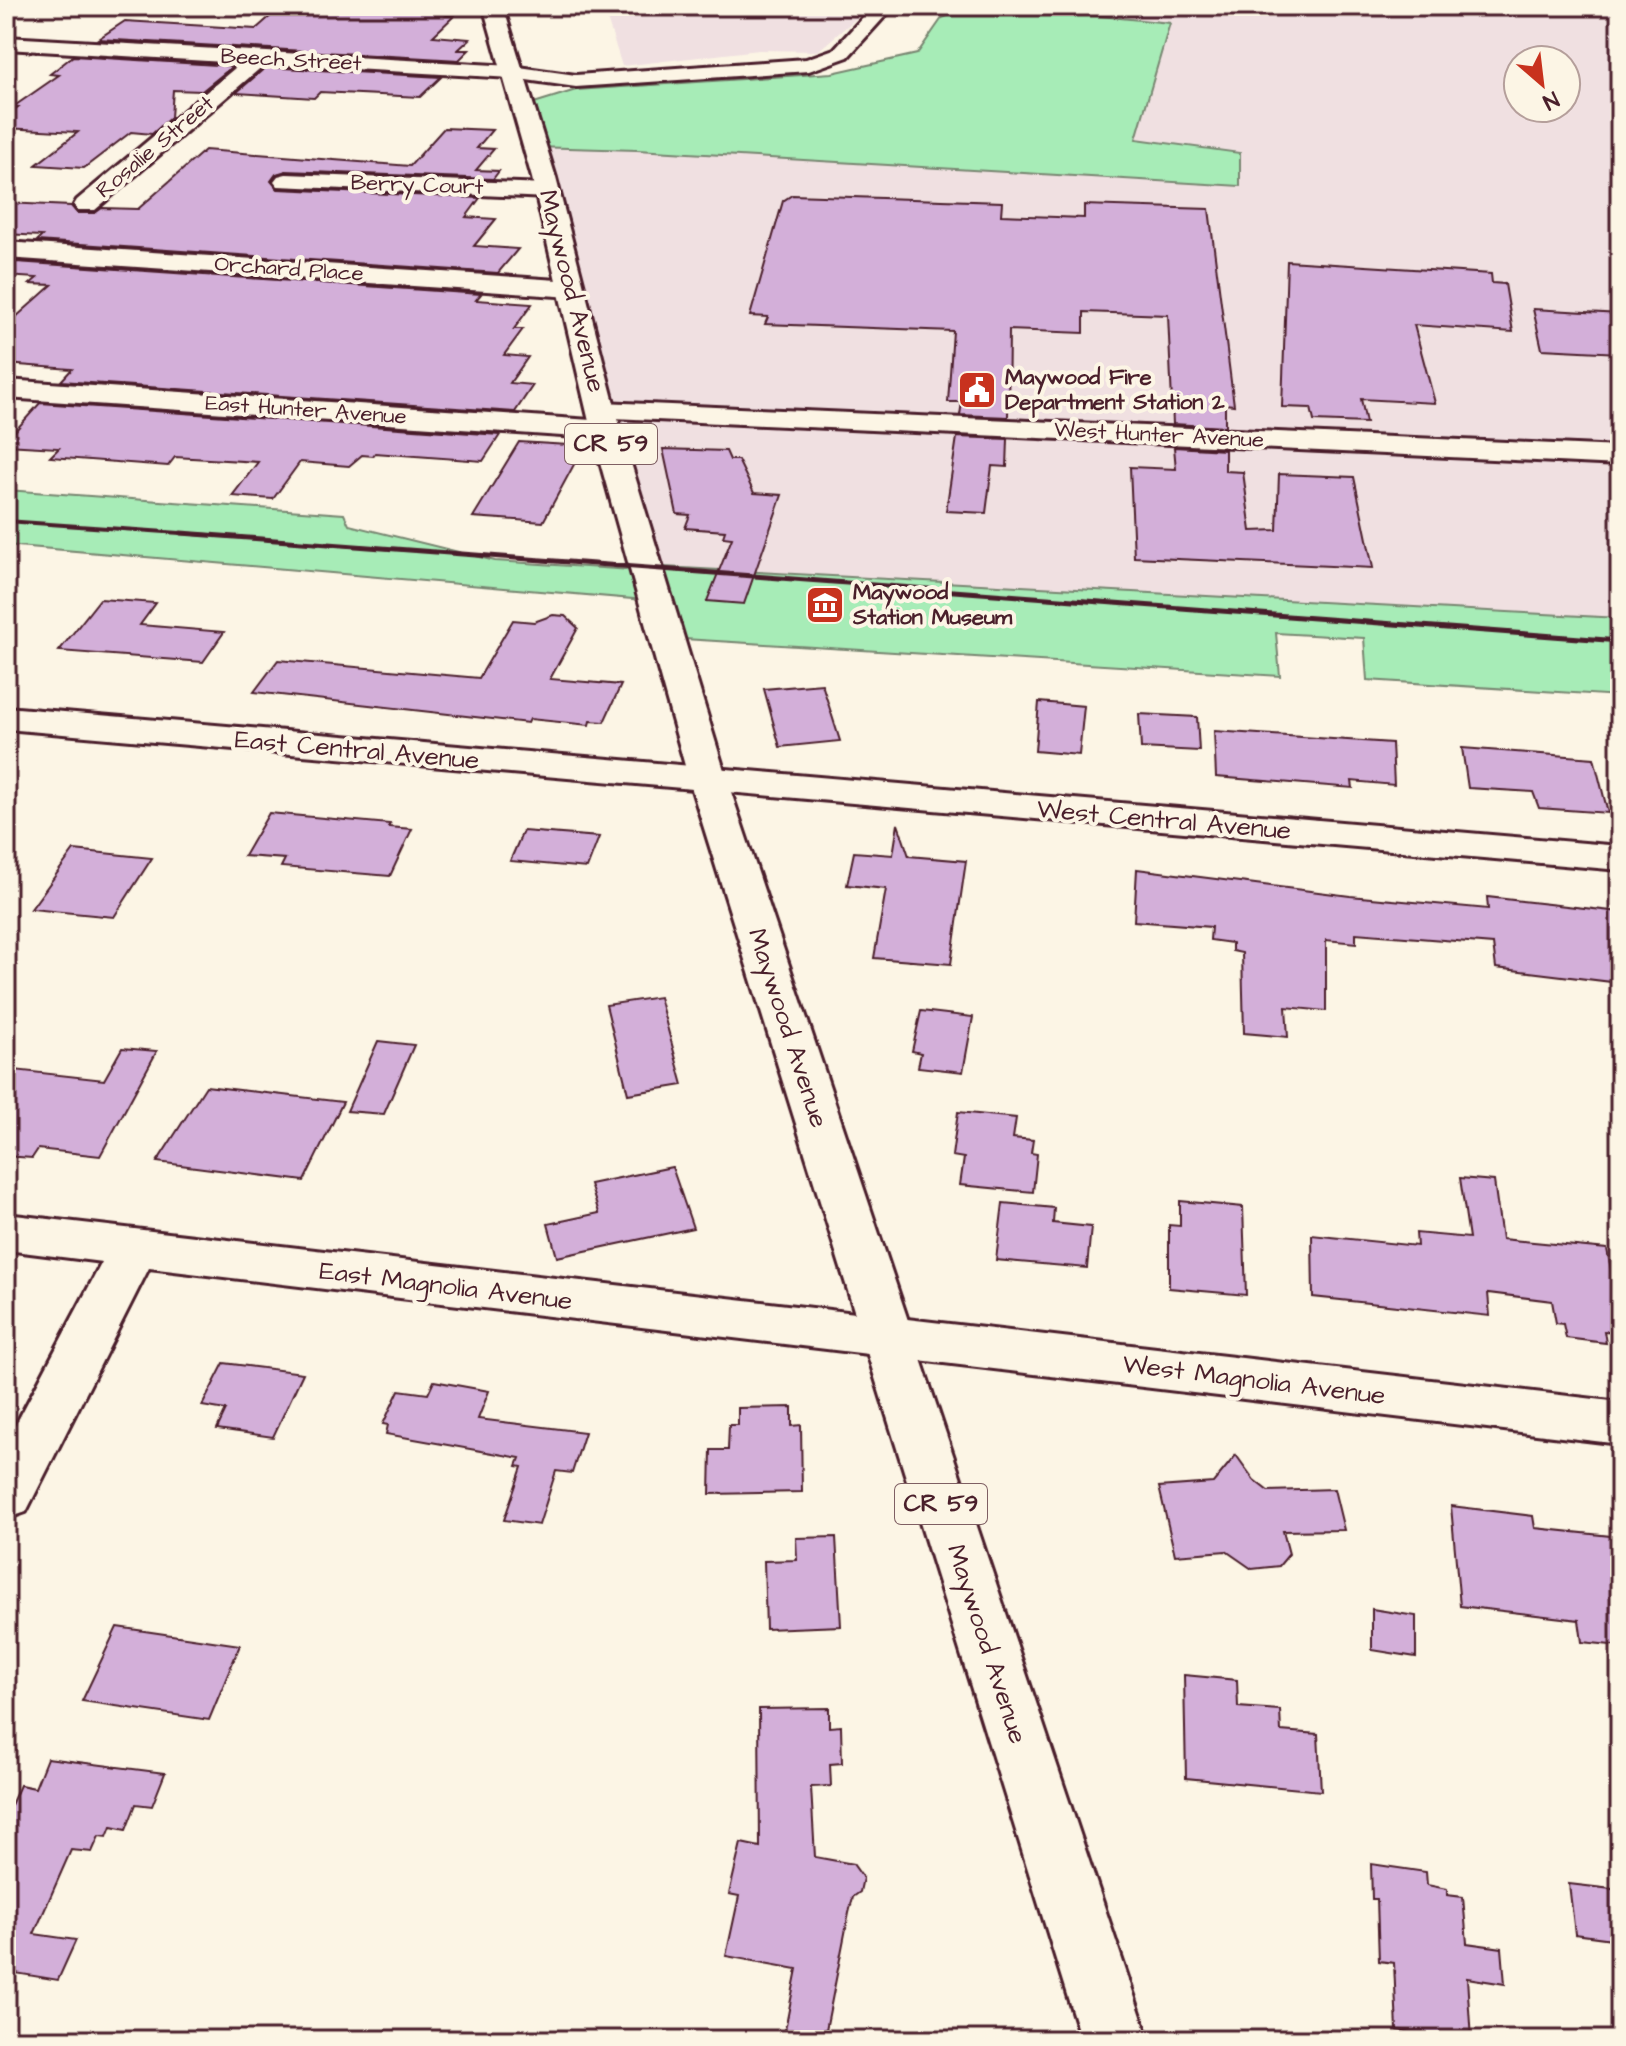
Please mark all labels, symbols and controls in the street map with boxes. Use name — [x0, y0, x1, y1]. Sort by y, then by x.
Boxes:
street label: Beech Street — [220, 41, 362, 79]
north arrow — [1502, 44, 1582, 124]
text: N — [1537, 83, 1564, 117]
street label: Rosalie Street — [89, 88, 221, 206]
street label: Berry Court — [350, 167, 484, 204]
street label: Maywood Avenue — [527, 186, 615, 397]
street label: Orchard Place — [213, 248, 365, 290]
place label: Maywood Fire Department Station 2 — [1005, 362, 1225, 418]
public building icon: Maywood Fire Department Station 2 — [956, 369, 998, 411]
street label: East Hunter Avenue — [204, 388, 408, 433]
street label: West Hunter Avenue — [1053, 414, 1265, 456]
road number: CR 59 — [565, 424, 657, 464]
place label: Maywood Station Museum — [852, 577, 1013, 633]
museum icon: Maywood Station Museum — [804, 584, 846, 626]
street label: East Central Avenue — [233, 721, 481, 779]
street label: West Central Avenue — [1035, 791, 1293, 849]
street label: Maywood Avenue — [737, 924, 837, 1133]
street label: East Magnolia Avenue — [317, 1253, 574, 1321]
street label: West Magnolia Avenue — [1120, 1346, 1387, 1416]
road number: CR 59 — [895, 1484, 987, 1524]
street label: Maywood Avenue — [936, 1540, 1036, 1749]

